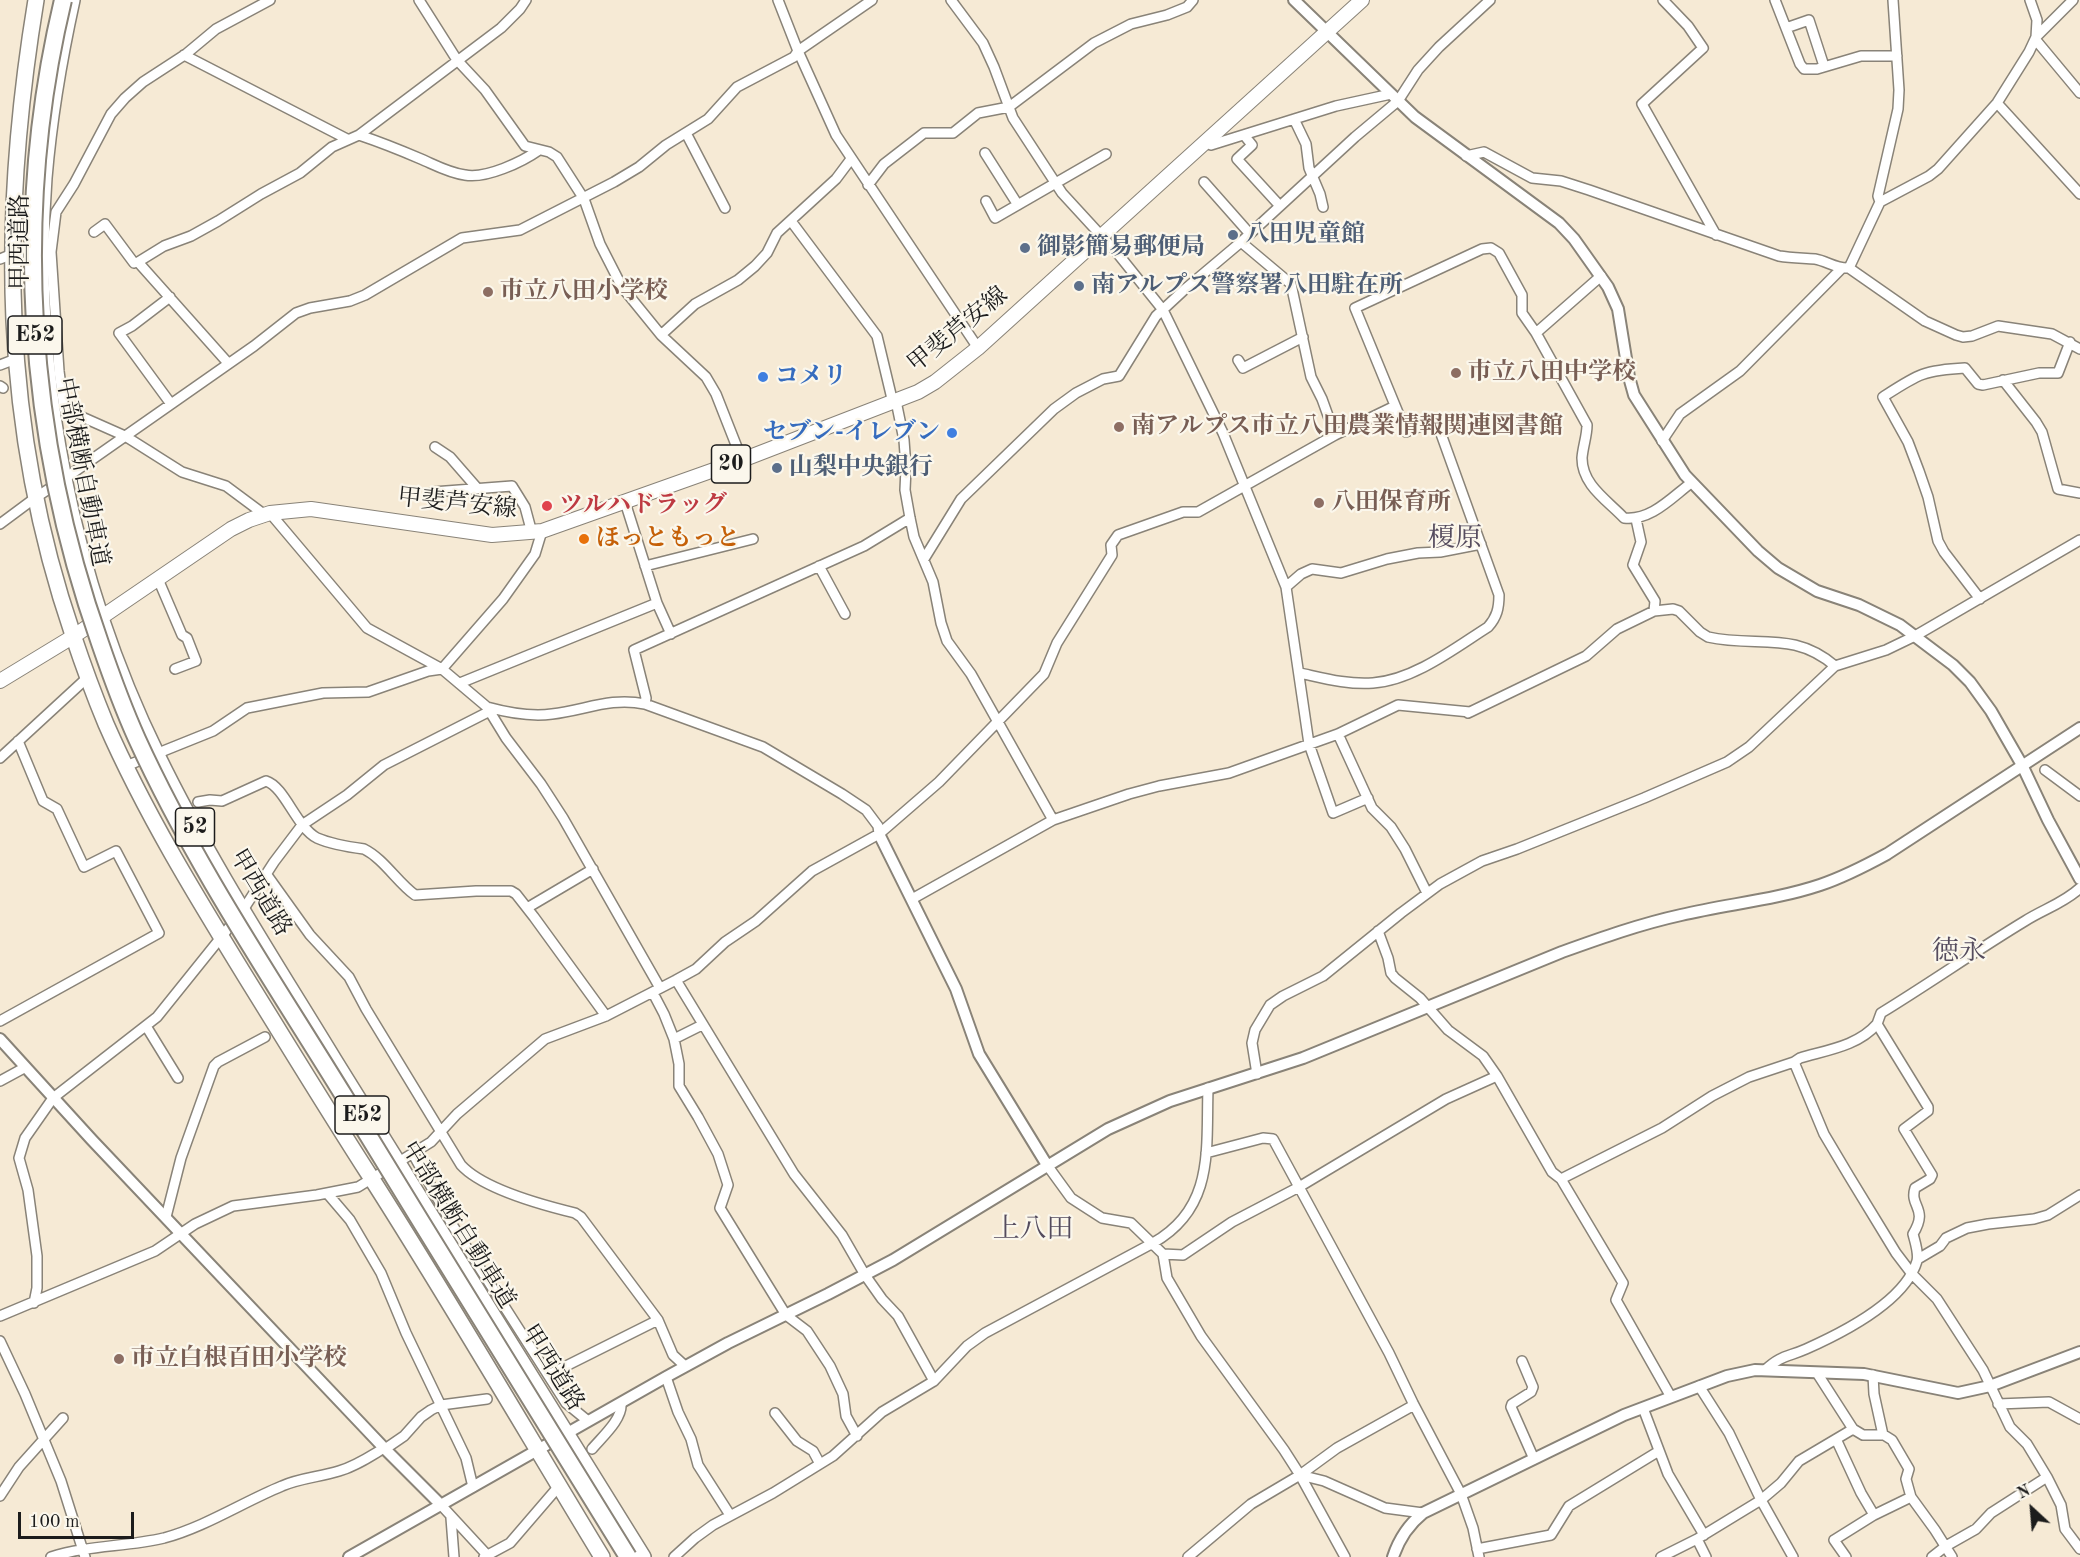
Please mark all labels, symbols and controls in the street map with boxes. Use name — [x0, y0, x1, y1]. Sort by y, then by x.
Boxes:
street label: 甲西道路 — [7, 194, 35, 290]
place label: 八田児童館 — [1245, 221, 1365, 249]
marker: 八田児童館 — [1226, 228, 1240, 242]
place label: 御影簡易郵便局 — [1037, 234, 1205, 262]
marker: 御影簡易郵便局 — [1018, 241, 1032, 255]
place label: 南アルプス警察署八田駐在所 — [1091, 272, 1403, 300]
place label: 市立八田小学校 — [500, 278, 668, 306]
marker: 南アルプス警察署八田駐在所 — [1072, 279, 1086, 293]
street label: 甲斐芦安線 — [902, 281, 1014, 379]
marker: 市立八田小学校 — [481, 285, 495, 299]
road number: E52 — [8, 316, 62, 354]
place label: 市立八田中学校 — [1468, 359, 1636, 387]
place label: コメリ — [775, 363, 847, 391]
marker: 市立八田中学校 — [1449, 366, 1463, 380]
marker: コメリ — [756, 370, 770, 384]
street label: 中部横断自動車道 — [50, 375, 114, 569]
place label: 南アルプス市立八田農業情報関連図書館 — [1131, 413, 1563, 441]
place label: セブン-イレブン — [763, 419, 940, 447]
marker: 南アルプス市立八田農業情報関連図書館 — [1112, 420, 1126, 434]
marker: セブン-イレブン — [945, 426, 959, 440]
road number: 20 — [712, 445, 750, 483]
place label: 山梨中央銀行 — [789, 454, 933, 482]
marker: 山梨中央銀行 — [770, 461, 784, 475]
street label: 甲斐芦安線 — [396, 483, 518, 525]
place label: 八田保育所 — [1331, 489, 1451, 517]
place label: ツルハドラッグ — [559, 492, 727, 520]
marker: 八田保育所 — [1312, 496, 1326, 510]
marker: ツルハドラッグ — [540, 499, 554, 513]
district label: 榎原 — [1428, 523, 1482, 555]
place label: ほっともっと — [596, 525, 740, 553]
marker: ほっともっと — [577, 532, 591, 546]
road number: 52 — [176, 808, 214, 846]
street label: 甲西道路 — [223, 844, 297, 942]
district label: 徳永 — [1932, 936, 1986, 968]
road number: E52 — [335, 1096, 389, 1134]
street label: 中部横断自動車道 — [395, 1136, 521, 1314]
district label: 上八田 — [993, 1214, 1073, 1246]
street label: 甲西道路 — [514, 1320, 590, 1416]
place label: 市立白根百田小学校 — [131, 1345, 347, 1373]
marker: 市立白根百田小学校 — [112, 1352, 126, 1366]
north arrow — [2002, 1479, 2062, 1539]
text: N — [2015, 1483, 2033, 1503]
scale bar — [21, 1500, 136, 1538]
text: 100 m — [29, 1513, 80, 1531]

